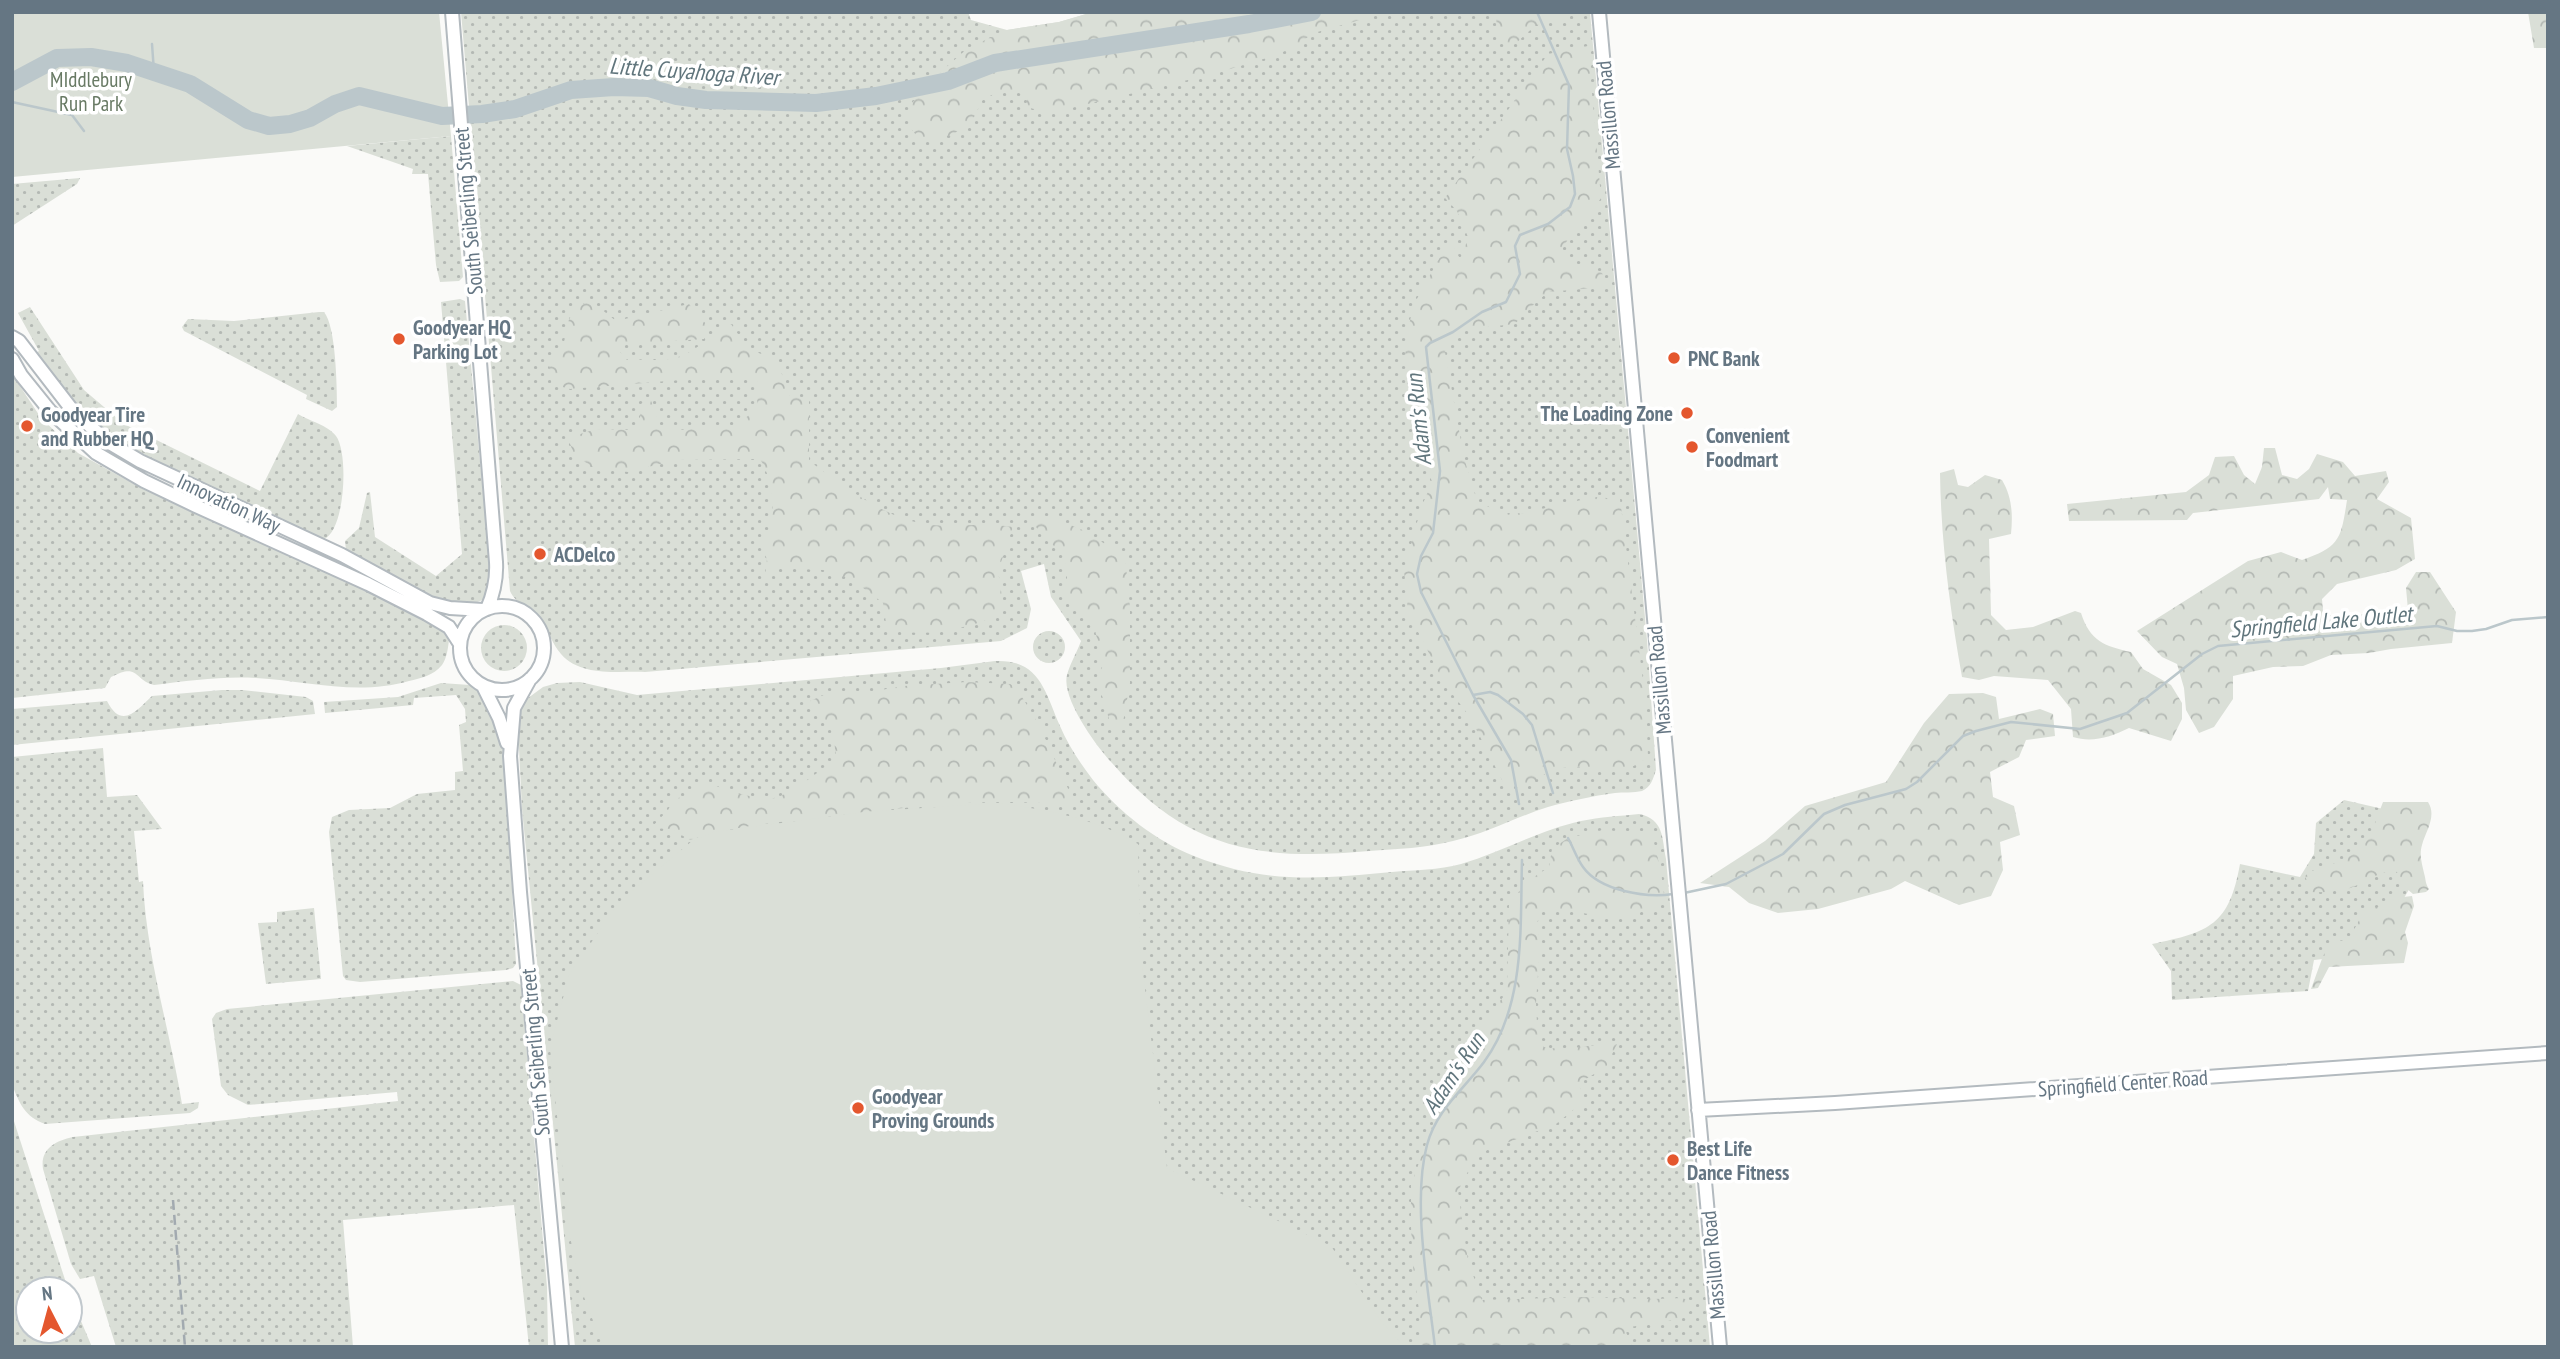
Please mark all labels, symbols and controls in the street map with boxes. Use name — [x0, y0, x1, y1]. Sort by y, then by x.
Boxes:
water label: Little Cuyahoga River — [608, 51, 783, 92]
street label: Massillon Road — [1590, 60, 1626, 170]
park label: MIddlebury Run Park — [50, 66, 132, 117]
street label: South Seiberling Street — [447, 126, 489, 296]
place label: Goodyear HQ Parking Lot — [413, 314, 512, 365]
marker: Goodyear HQ Parking Lot — [391, 331, 407, 347]
place label: PNC Bank — [1688, 345, 1760, 372]
marker: PNC Bank — [1666, 350, 1682, 366]
water label: Adam's Run — [1399, 371, 1437, 467]
place label: The Loading Zone — [1540, 400, 1673, 427]
place label: Goodyear Tire and Rubber HQ — [41, 401, 155, 452]
marker: The Loading Zone — [1679, 405, 1695, 421]
marker: Goodyear Tire and Rubber HQ — [19, 418, 35, 434]
place label: Convenient Foodmart — [1706, 422, 1790, 473]
marker: Convenient Foodmart — [1684, 439, 1700, 455]
street label: Innovation Way — [173, 467, 285, 539]
place label: ACDelco — [553, 541, 615, 568]
marker: ACDelco — [532, 546, 548, 562]
water label: Springfield Lake Outlet — [2229, 598, 2416, 643]
street label: Massillon Road — [1641, 625, 1677, 735]
street label: South Seiberling Street — [514, 967, 556, 1137]
water label: Adam's Run — [1415, 1025, 1492, 1119]
street label: Springfield Center Road — [2037, 1064, 2209, 1102]
place label: Goodyear Proving Grounds — [872, 1083, 994, 1134]
marker: Goodyear Proving Grounds — [850, 1100, 866, 1116]
place label: Best Life Dance Fitness — [1687, 1135, 1789, 1186]
marker: Best Life Dance Fitness — [1665, 1152, 1681, 1168]
street label: Massillon Road — [1695, 1210, 1731, 1320]
north arrow — [14, 1275, 84, 1345]
text: N — [41, 1281, 54, 1306]

